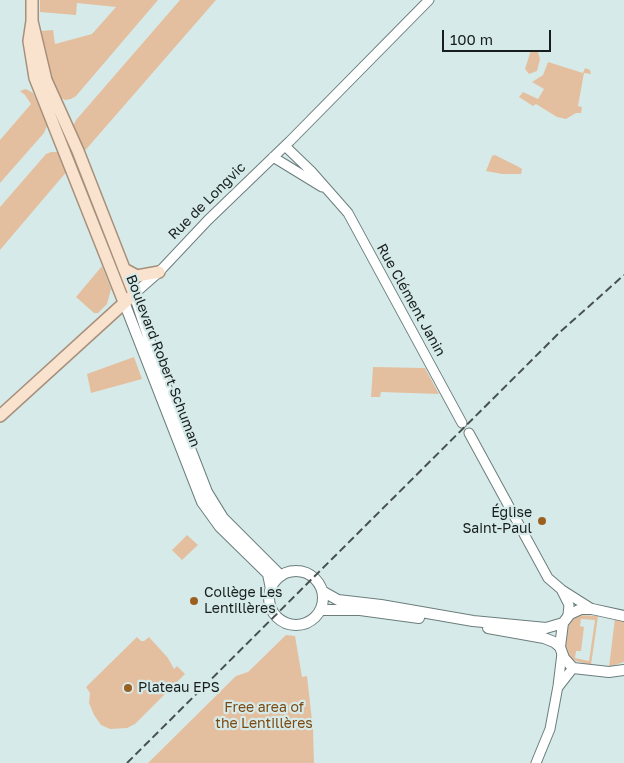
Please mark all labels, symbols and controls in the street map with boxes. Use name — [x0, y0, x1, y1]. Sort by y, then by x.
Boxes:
scale bar — [444, 20, 553, 52]
text: 100 m — [450, 30, 493, 48]
street label: Rue de Longvic — [165, 159, 249, 243]
street label: Rue Clément Janin — [373, 241, 449, 359]
street label: Boulevard Robert Schuman — [122, 273, 204, 449]
place label: Église Saint-Paul — [462, 505, 532, 538]
marker: Église Saint-Paul — [536, 515, 548, 527]
place label: Collège Les Lentillères — [204, 585, 282, 618]
marker: Collège Les Lentillères — [188, 595, 200, 607]
place label: Plateau EPS — [138, 680, 220, 696]
marker: Plateau EPS — [122, 682, 134, 694]
park label: Free area of the Lentillères — [215, 700, 313, 732]

